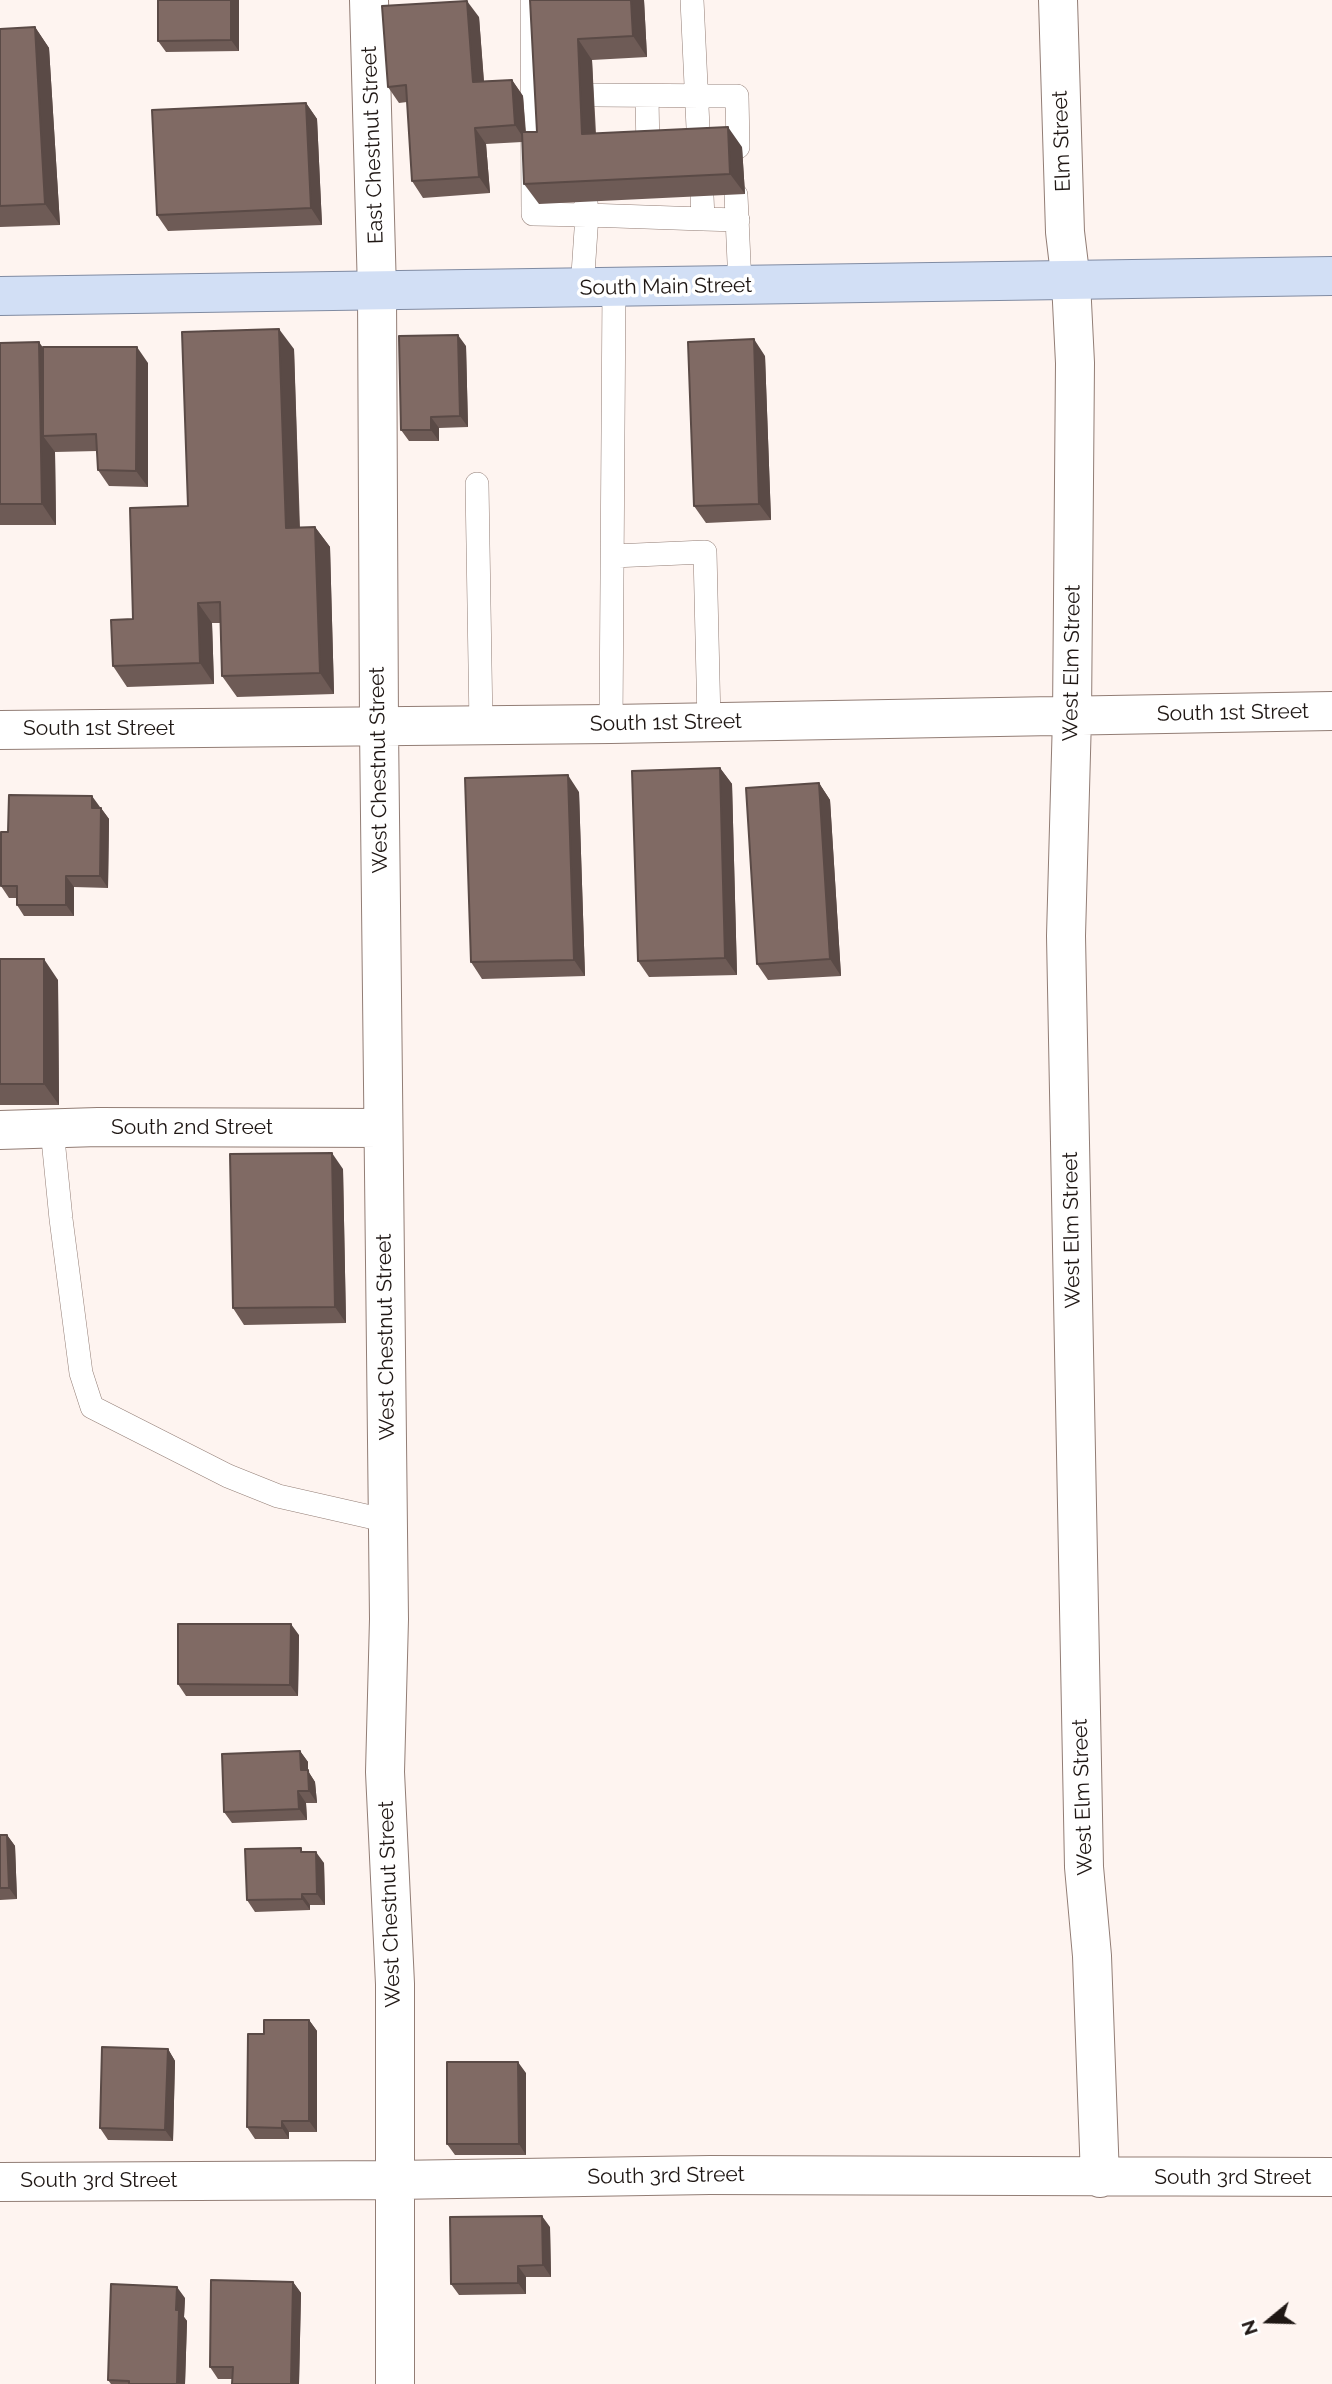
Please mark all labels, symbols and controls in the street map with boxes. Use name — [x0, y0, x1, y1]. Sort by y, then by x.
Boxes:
street label: East Chestnut Street — [357, 46, 389, 244]
street label: Elm Street — [1048, 90, 1076, 192]
street label: South Main Street — [580, 273, 752, 301]
street label: West Elm Street — [1058, 584, 1086, 742]
street label: West Chestnut Street — [365, 666, 393, 874]
street label: South 1st Street — [1157, 699, 1309, 727]
street label: South 1st Street — [590, 709, 742, 737]
street label: South 1st Street — [23, 716, 175, 742]
street label: South 2nd Street — [111, 1115, 273, 1141]
street label: West Elm Street — [1058, 1151, 1086, 1309]
street label: West Chestnut Street — [372, 1233, 400, 1441]
street label: West Elm Street — [1068, 1718, 1098, 1876]
street label: West Chestnut Street — [374, 1800, 406, 2008]
street label: South 3rd Street — [587, 2162, 745, 2190]
street label: South 3rd Street — [1154, 2165, 1312, 2191]
street label: South 3rd Street — [20, 2168, 178, 2194]
north arrow — [1234, 2286, 1304, 2356]
text: N — [1236, 2317, 1262, 2338]

